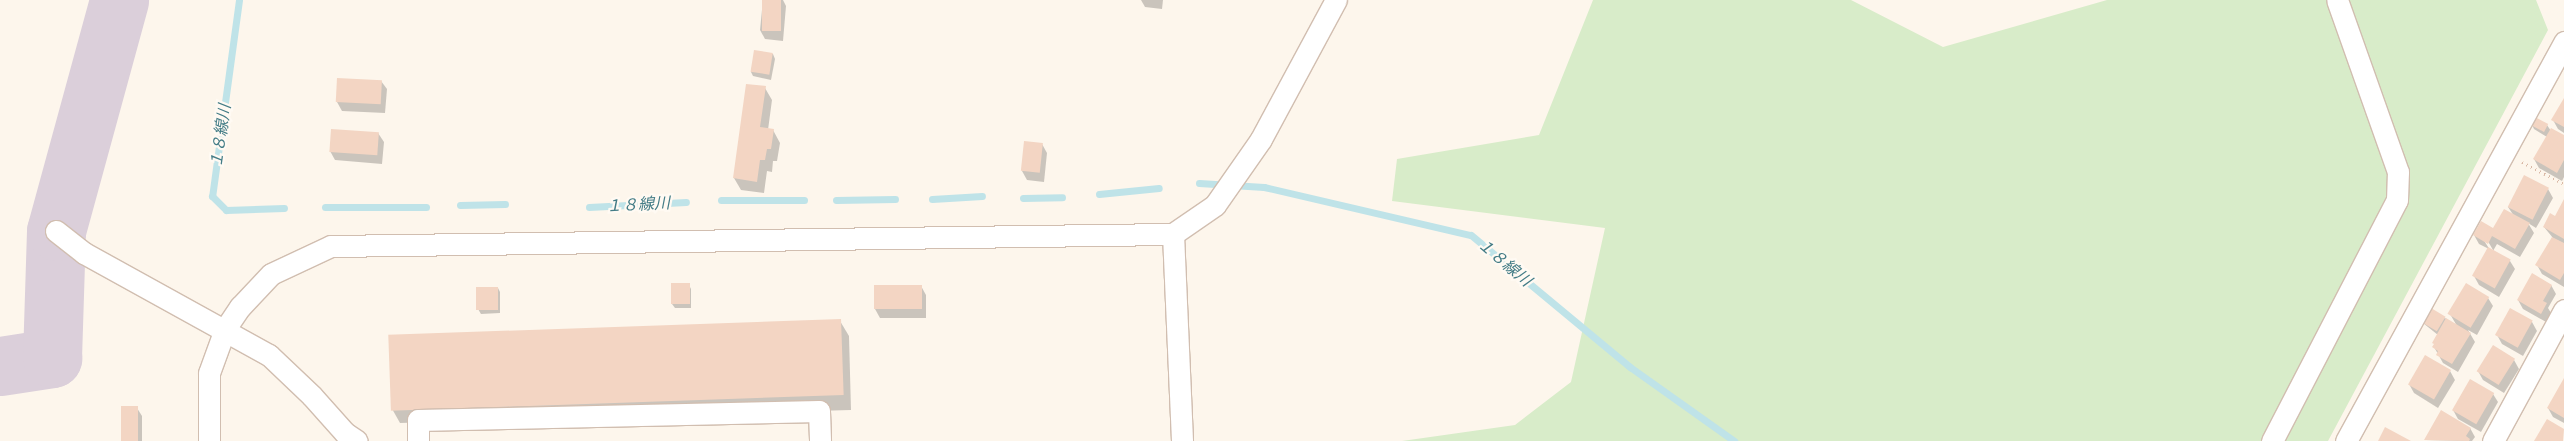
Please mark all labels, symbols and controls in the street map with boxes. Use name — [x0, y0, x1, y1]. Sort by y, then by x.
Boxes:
water label: １８線川 — [206, 103, 234, 169]
water label: １８線川 — [606, 193, 670, 215]
water label: １８線川 — [1474, 234, 1536, 290]

